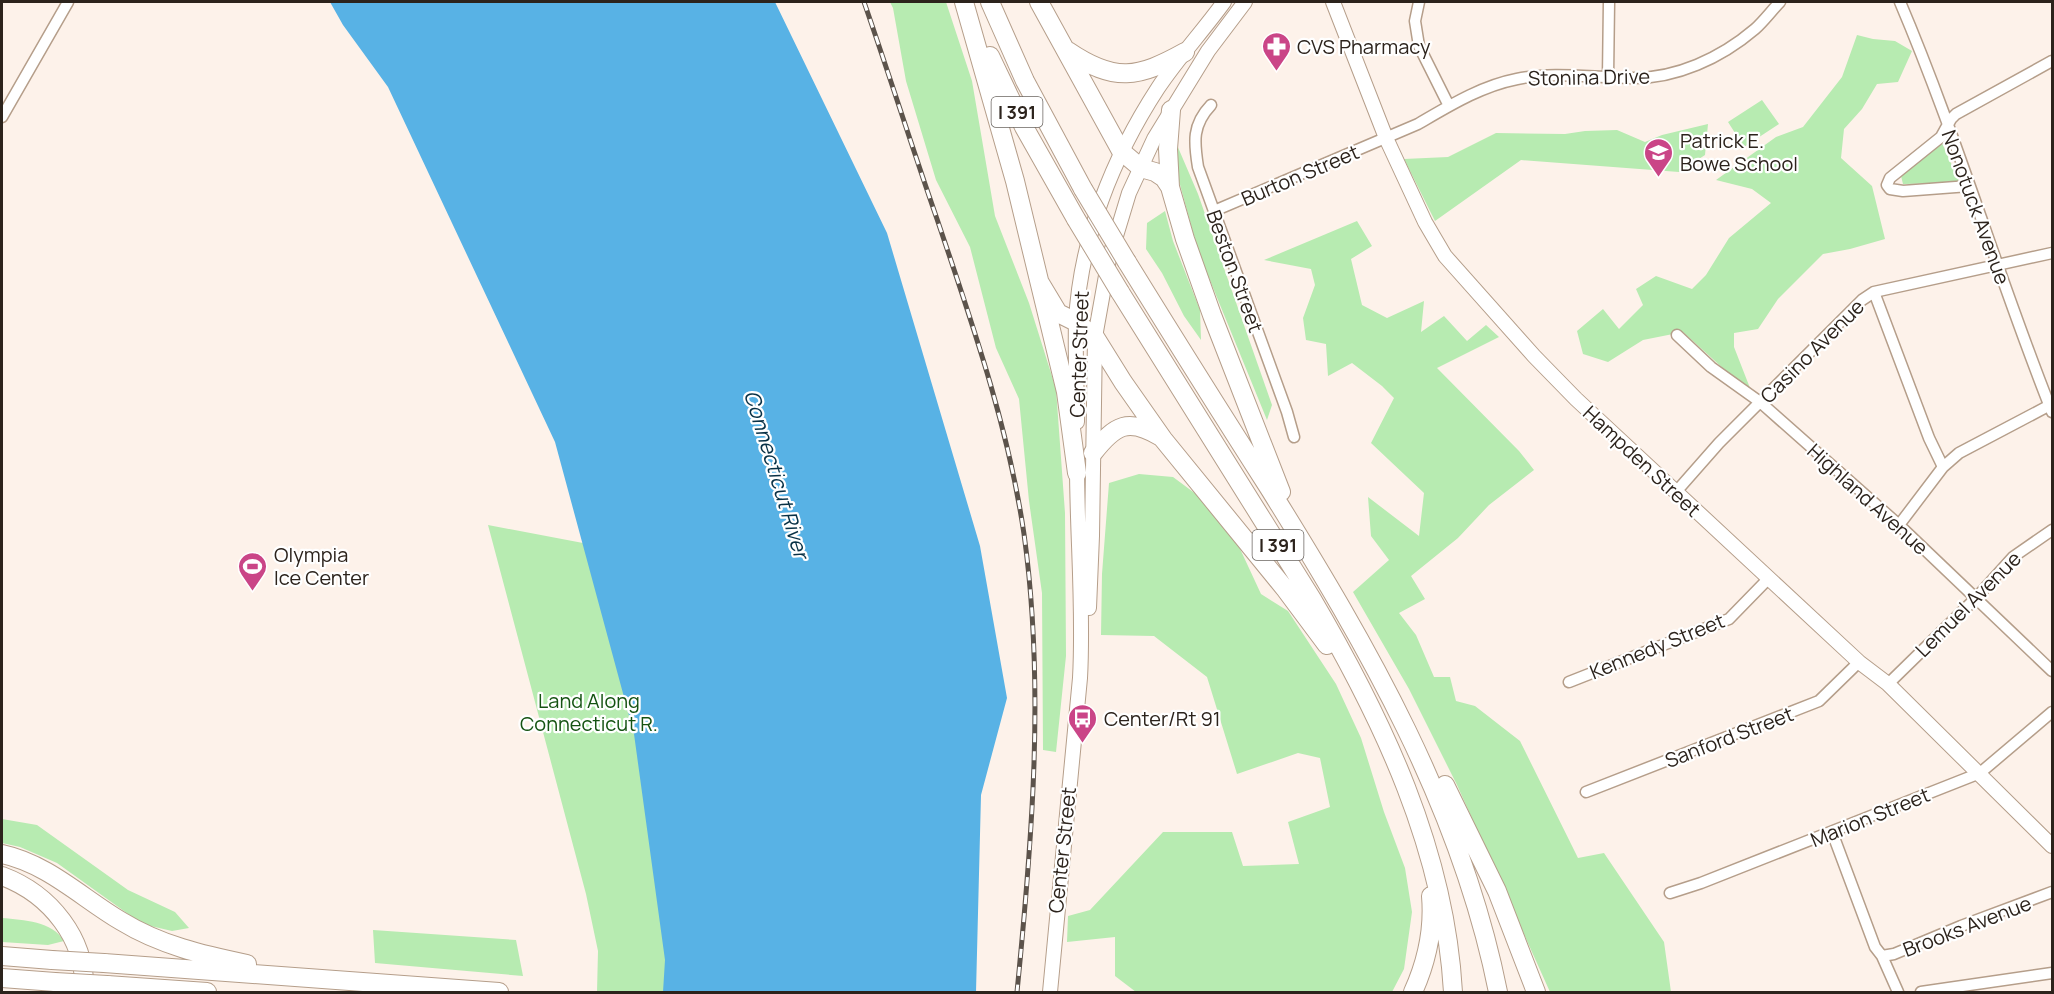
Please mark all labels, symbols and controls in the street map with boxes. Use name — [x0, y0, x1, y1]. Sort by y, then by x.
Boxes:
pharmacy icon: CVS Pharmacy — [1260, 30, 1292, 72]
place label: CVS Pharmacy — [1297, 33, 1431, 60]
street label: Stonina Drive — [1528, 62, 1650, 92]
road number: I 391 — [992, 97, 1042, 127]
street label: Nonotuck Avenue — [1936, 126, 2016, 288]
place label: Patrick E. Bowe School — [1680, 127, 1798, 177]
school or university icon: Patrick E. Bowe School — [1643, 136, 1675, 178]
street label: Burton Street — [1237, 138, 1363, 212]
street label: Beston Street — [1200, 206, 1270, 336]
street label: Center Street — [1063, 290, 1095, 418]
street label: Casino Avenue — [1754, 293, 1870, 409]
water label: Connecticut River — [738, 386, 817, 564]
street label: Hampden Street — [1577, 399, 1707, 523]
street label: Highland Avenue — [1802, 437, 1934, 561]
road number: I 391 — [1252, 530, 1304, 560]
place label: Olympia Ice Center — [274, 541, 369, 591]
street label: Lemuel Avenue — [1909, 545, 2027, 663]
sports icon: Olympia Ice Center — [237, 550, 269, 592]
street label: Kennedy Street — [1586, 607, 1728, 685]
park label: Land Along Connecticut R. — [520, 687, 658, 737]
street label: Sanford Street — [1661, 700, 1797, 774]
bus stop icon: Center/Rt 91 — [1067, 702, 1099, 744]
place label: Center/Rt 91 — [1104, 705, 1221, 732]
street label: Marion Street — [1806, 781, 1934, 853]
street label: Center Street — [1042, 786, 1082, 914]
street label: Brooks Avenue — [1899, 889, 2035, 963]

